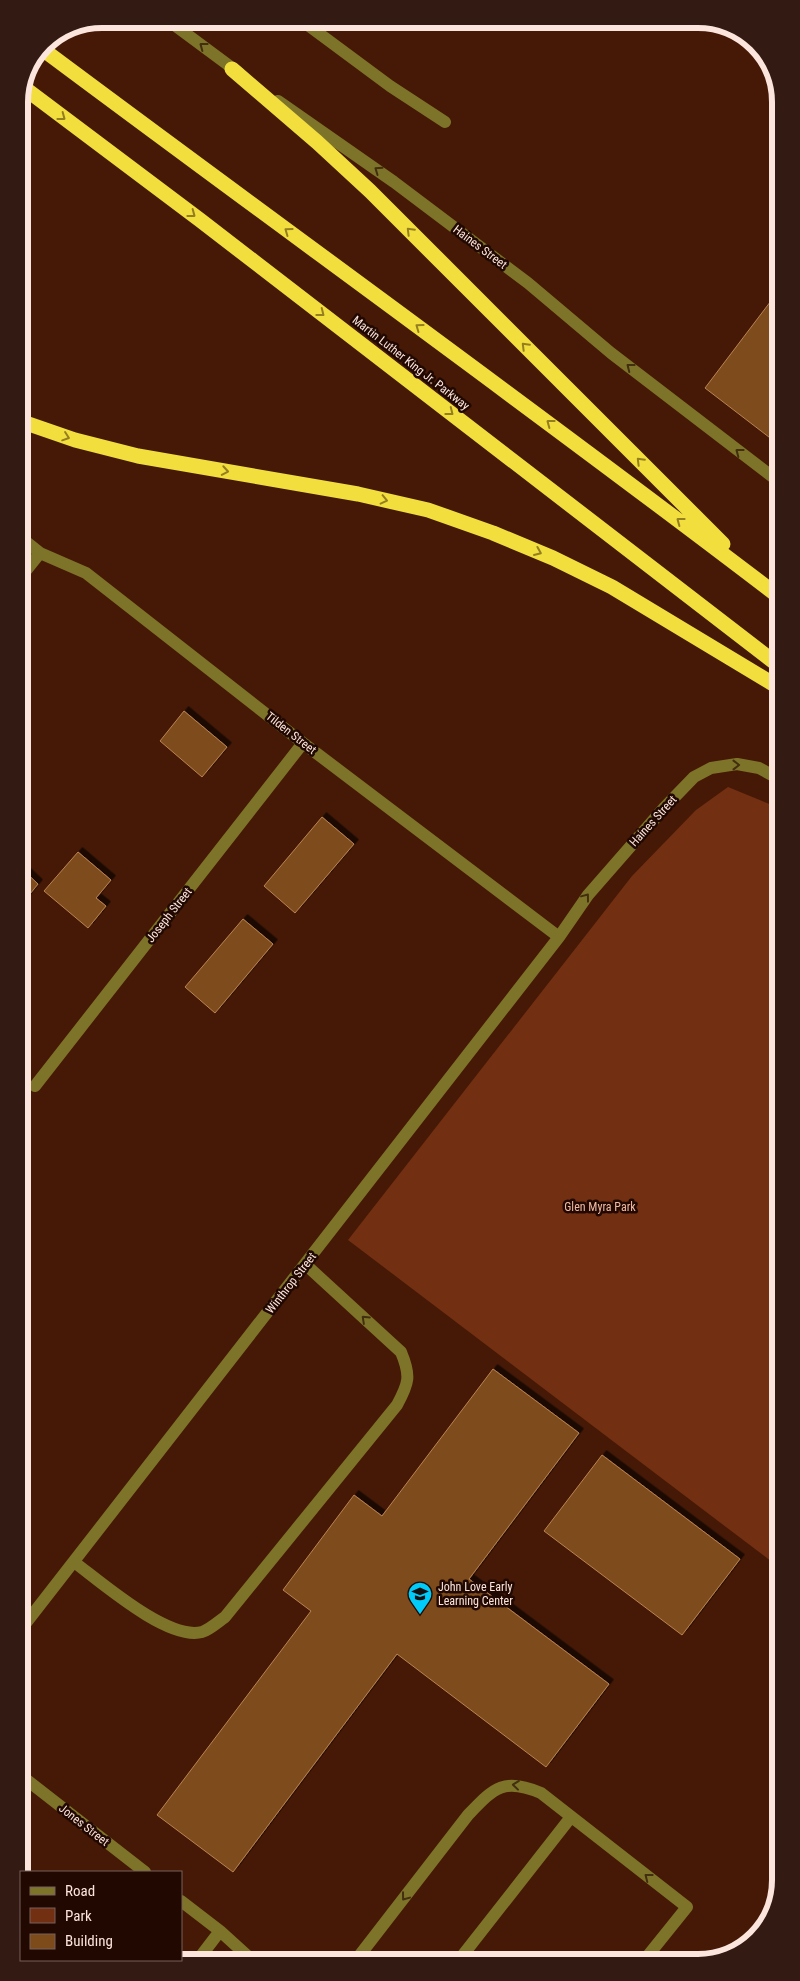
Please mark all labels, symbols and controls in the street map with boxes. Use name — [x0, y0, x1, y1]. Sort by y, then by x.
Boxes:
one-way arrow — [200, 44, 209, 52]
one-way arrow — [56, 111, 65, 119]
one-way arrow — [374, 167, 383, 176]
one-way arrow — [186, 208, 196, 217]
street label: Haines Street — [450, 222, 510, 272]
one-way arrow — [406, 228, 415, 237]
one-way arrow — [285, 229, 294, 237]
one-way arrow — [315, 308, 324, 316]
street label: Martin Luther King Jr. Parkway — [350, 313, 472, 413]
one-way arrow — [415, 324, 425, 333]
one-way arrow — [522, 342, 531, 351]
one-way arrow — [626, 364, 635, 373]
one-way arrow — [444, 407, 453, 415]
one-way arrow — [547, 421, 556, 429]
one-way arrow — [61, 431, 69, 441]
one-way arrow — [735, 449, 745, 458]
one-way arrow — [637, 458, 646, 467]
one-way arrow — [220, 465, 229, 475]
one-way arrow — [380, 494, 389, 505]
one-way arrow — [677, 519, 686, 527]
one-way arrow — [533, 545, 542, 556]
street label: Tilden Street — [263, 709, 319, 757]
one-way arrow — [733, 760, 741, 770]
street label: Haines Street — [626, 792, 680, 849]
street label: Joseph Street — [143, 885, 195, 945]
one-way arrow — [581, 894, 589, 903]
park label: Glen Myra Park — [564, 1200, 636, 1214]
street label: Winthrop Street — [263, 1249, 319, 1316]
one-way arrow — [362, 1316, 371, 1325]
place label: John Love Early Learning Center — [438, 1580, 513, 1608]
school or university icon: John Love Early Learning Center — [407, 1581, 433, 1615]
one-way arrow — [512, 1780, 520, 1791]
street label: Jones Street — [56, 1801, 112, 1849]
legend — [20, 1871, 182, 1961]
one-way arrow — [645, 1874, 654, 1882]
text: Road — [65, 1882, 95, 1900]
one-way arrow — [402, 1891, 411, 1901]
text: Park — [65, 1907, 92, 1925]
text: Building — [65, 1932, 113, 1950]

